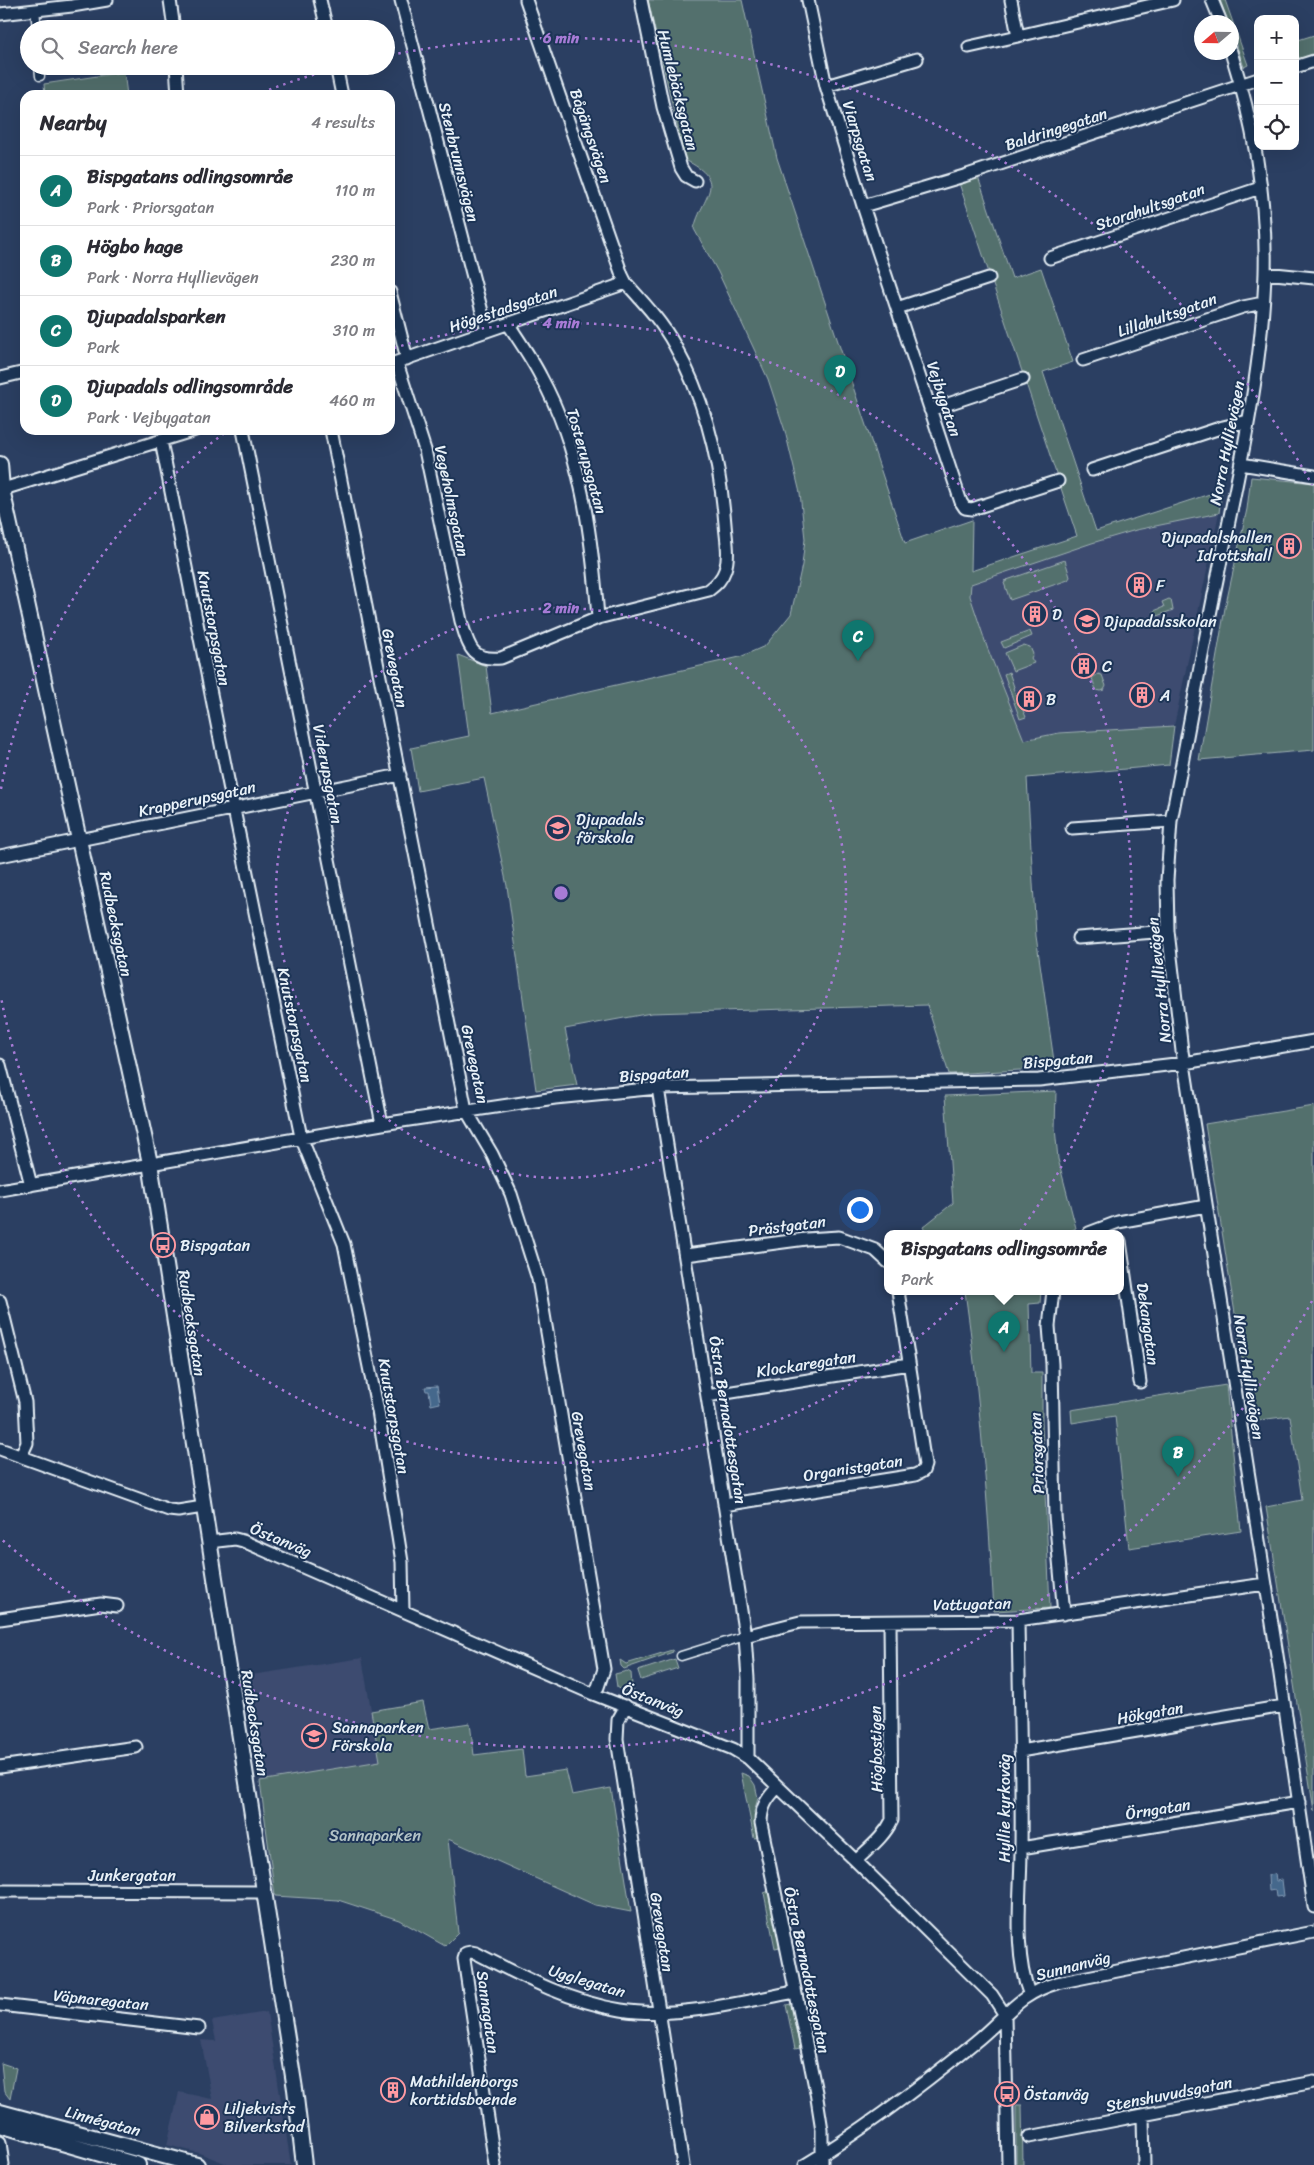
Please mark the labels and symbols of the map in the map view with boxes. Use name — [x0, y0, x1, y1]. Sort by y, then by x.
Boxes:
north arrow — [1194, 15, 1239, 60]
text: 6 min — [542, 25, 580, 51]
street label: Humlebäcksgatan — [649, 26, 707, 154]
street label: Bågängsvägen — [561, 85, 621, 188]
street label: Viarpsgatan — [834, 97, 886, 185]
street label: Stenbrunnsvägen — [430, 99, 488, 225]
street label: Baldringegatan — [1001, 99, 1111, 159]
street label: Storahultsgatan — [1091, 175, 1209, 239]
street label: Högestadsgatan — [445, 277, 562, 341]
street label: Lillahultsgatan — [1113, 284, 1221, 346]
text: 4 min — [541, 310, 580, 336]
pin: D — [824, 355, 856, 396]
street label: Vejbygatan — [918, 357, 970, 441]
street label: Norra Hyllievägen — [1201, 378, 1253, 508]
street label: Tosterupsgatan — [558, 405, 616, 518]
street label: Vegeholmsgatan — [426, 443, 478, 560]
place label: Djupadalshallen Idrottshall — [1161, 523, 1272, 570]
building icon: Djupadalshallen Idrottshall — [1276, 533, 1302, 559]
street label: Knutstorpsgatan — [189, 568, 239, 689]
place label: F — [1156, 571, 1166, 600]
building icon: F — [1126, 572, 1152, 598]
text: 2 min — [542, 595, 580, 621]
place label: D — [1052, 600, 1062, 629]
building icon: D — [1022, 601, 1048, 627]
place label: Djupadalsskolan — [1104, 607, 1217, 636]
school or university icon: Djupadalsskolan — [1074, 608, 1100, 634]
pin: C — [842, 620, 874, 661]
street label: Grevegatan — [373, 626, 417, 710]
place label: C — [1102, 652, 1112, 681]
building icon: C — [1071, 653, 1097, 679]
place label: A — [1159, 681, 1171, 710]
building icon: A — [1129, 682, 1155, 708]
place label: B — [1046, 685, 1056, 714]
building icon: B — [1016, 686, 1042, 712]
street label: Viderupsgatan — [304, 722, 352, 827]
street label: Krapperupsgatan — [136, 772, 259, 826]
place label: Djupadals förskola — [576, 805, 645, 852]
school or university icon: Djupadals förskola — [545, 815, 571, 841]
street label: Rudbecksgatan — [91, 869, 141, 980]
centre of rings — [552, 884, 570, 902]
street label: Norra Hyllievägen — [1138, 915, 1180, 1044]
street label: Knutstorpsgatan — [269, 965, 321, 1086]
street label: Grevegatan — [452, 1022, 498, 1107]
street label: Bispgatan — [1022, 1042, 1095, 1077]
street label: Bispgatan — [618, 1057, 690, 1091]
your location — [847, 1197, 873, 1223]
street label: Prästgatan — [747, 1207, 828, 1245]
place label: Bispgatan — [180, 1231, 250, 1260]
bus stop icon: Bispgatan — [150, 1232, 176, 1258]
street label: Rudbecksgatan — [169, 1268, 215, 1379]
street label: Dekangatan — [1128, 1281, 1168, 1367]
pin: A — [988, 1311, 1020, 1352]
street label: Norra Hyllievägen — [1225, 1312, 1273, 1442]
street label: Östra Bernadottesgatan — [700, 1334, 756, 1506]
street label: Klockaregatan — [754, 1342, 858, 1386]
street label: Knutstorpsgatan — [370, 1356, 419, 1477]
street label: Grevegatan — [563, 1409, 605, 1493]
street label: Priorsgatan — [1021, 1411, 1053, 1494]
pin: B — [1162, 1436, 1194, 1477]
street label: Organistgatan — [801, 1446, 905, 1490]
street label: Östanväg — [245, 1514, 317, 1566]
street label: Vattugatan — [933, 1589, 1012, 1619]
street label: Rudbecksgatan — [232, 1668, 278, 1779]
street label: Östanväg — [617, 1674, 689, 1726]
street label: Hökgatan — [1114, 1693, 1186, 1733]
street label: Högbostigen — [861, 1705, 891, 1793]
place label: Sannaparken Förskola — [332, 1713, 424, 1760]
school or university icon: Sannaparken Förskola — [301, 1723, 327, 1749]
street label: Hyllie kyrkoväg — [990, 1754, 1019, 1862]
street label: Örngatan — [1123, 1790, 1193, 1828]
park label: Sannaparken — [329, 1821, 421, 1850]
street label: Junkergatan — [87, 1861, 176, 1890]
street label: Östra Bernadottesgatan — [775, 1884, 839, 2056]
street label: Grevegatan — [641, 1890, 683, 1974]
street label: Sunnanväg — [1033, 1943, 1113, 1989]
street label: Ugglegatan — [545, 1956, 629, 2007]
street label: Sannagatan — [468, 1969, 508, 2056]
street label: Väpnaregatan — [52, 1981, 151, 2019]
place label: Mathildenborgs korttidsboende — [410, 2067, 519, 2114]
street label: Stenshuvudsgatan — [1103, 2067, 1235, 2120]
building icon: Mathildenborgs korttidsboende — [380, 2077, 406, 2103]
place label: Östanväg — [1024, 2080, 1089, 2109]
bus stop icon: Östanväg — [994, 2081, 1020, 2107]
place label: Liljekvists Bilverkstad — [224, 2094, 306, 2141]
street label: Linnégatan — [62, 2097, 144, 2145]
shop icon: Liljekvists Bilverkstad — [194, 2104, 220, 2130]

